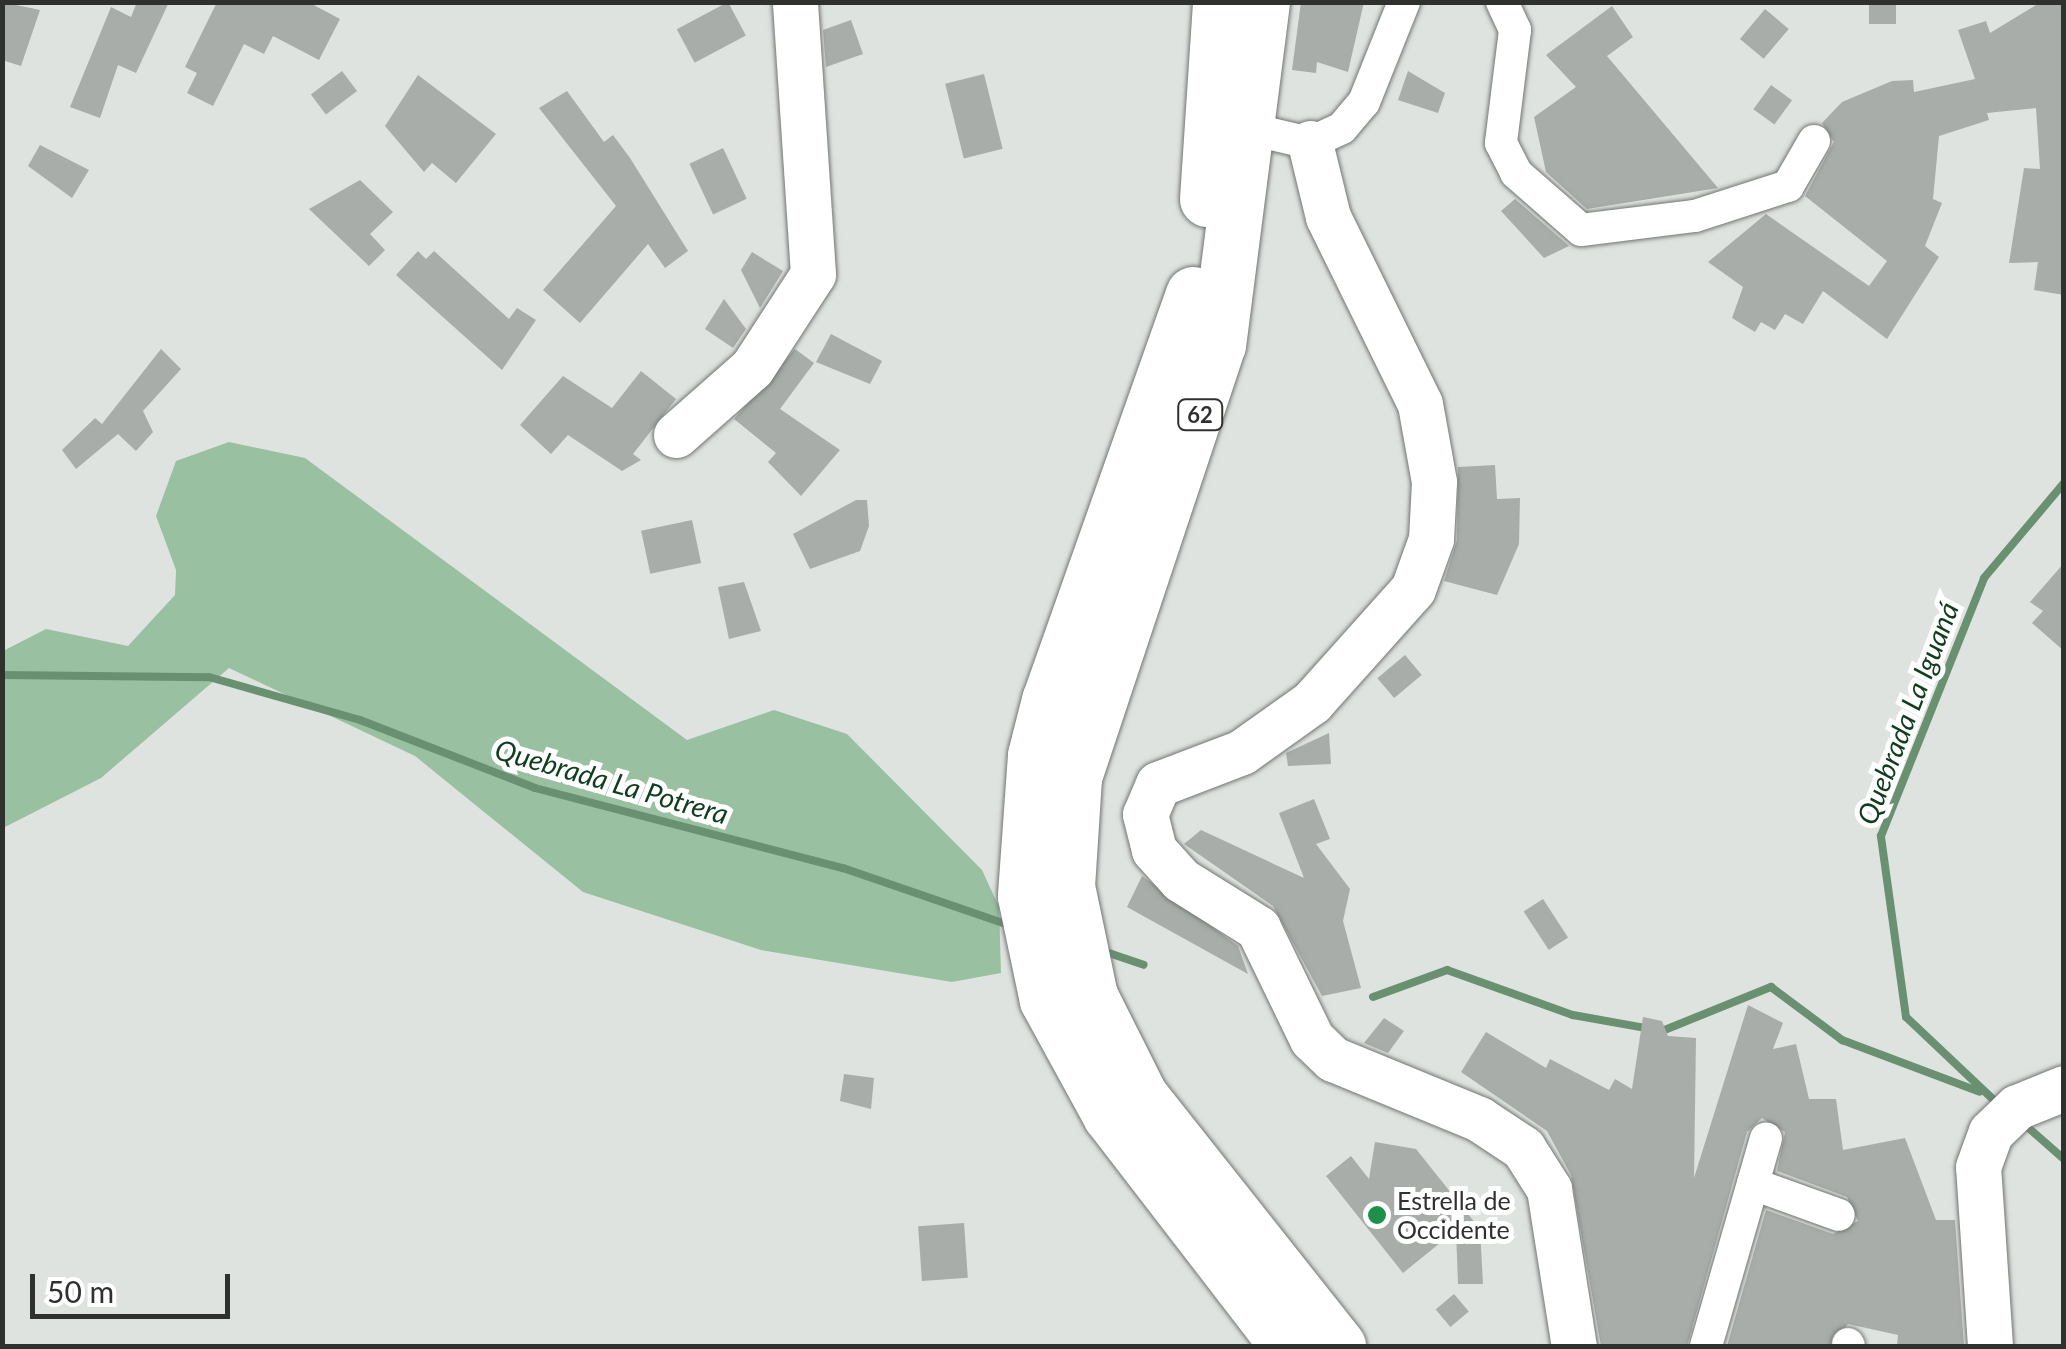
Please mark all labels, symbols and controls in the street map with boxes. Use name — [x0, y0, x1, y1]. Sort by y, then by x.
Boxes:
road number: 62 — [1175, 398, 1225, 432]
water label: Quebrada La Iguaná — [1849, 597, 1965, 829]
water label: Quebrada La Potrera — [491, 732, 733, 830]
place label: Estrella de Occidente — [1397, 1186, 1511, 1245]
marker: Estrella de Occidente — [1366, 1204, 1388, 1226]
scale bar — [35, 1254, 235, 1316]
text: 50 m — [47, 1273, 114, 1309]

